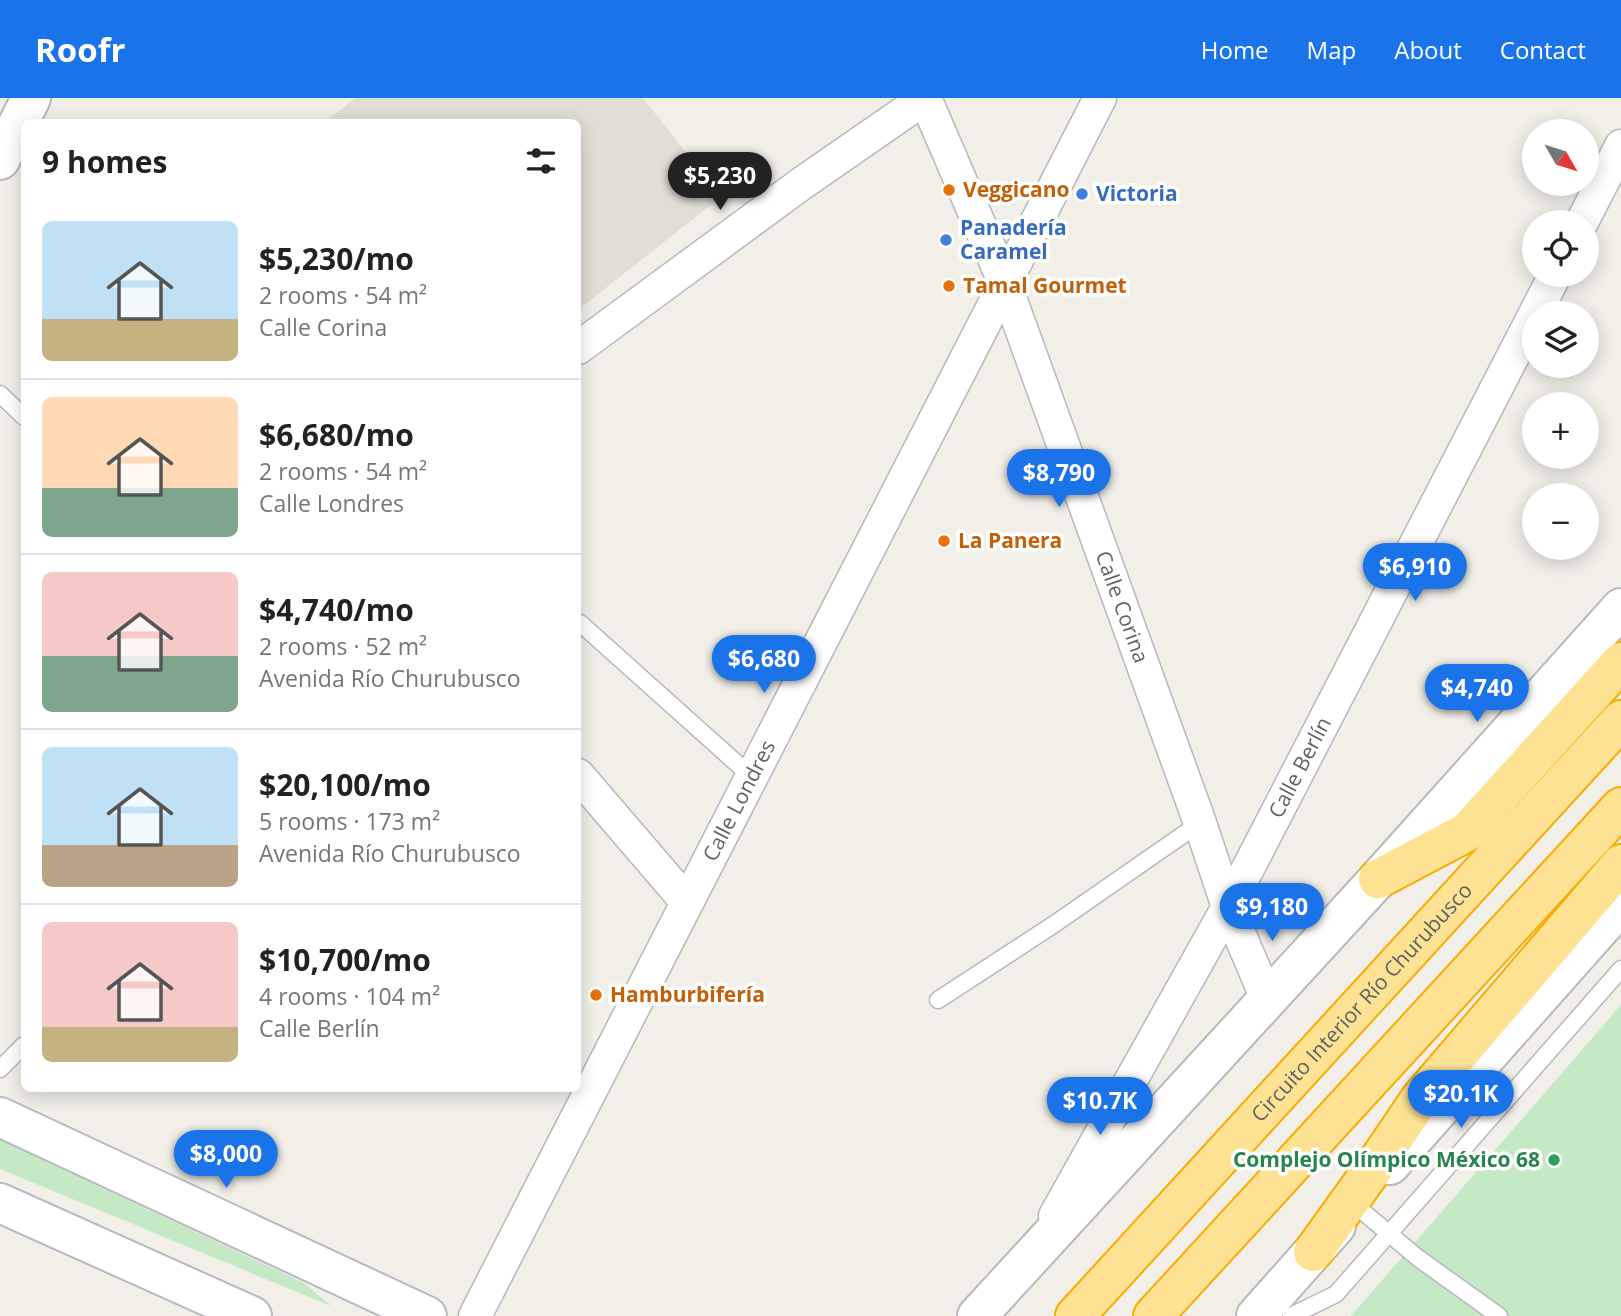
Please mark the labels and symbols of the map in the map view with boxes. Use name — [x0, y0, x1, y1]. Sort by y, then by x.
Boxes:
north arrow — [1522, 119, 1600, 196]
pin: $5,230 — [663, 152, 777, 212]
place label: Veggicano — [963, 175, 1069, 203]
place label: Victoria — [1096, 179, 1178, 207]
marker: Veggicano — [941, 182, 957, 198]
marker: Victoria — [1074, 186, 1090, 202]
place label: Panadería Caramel — [960, 213, 1067, 265]
marker: Panadería Caramel — [938, 232, 954, 248]
place label: Tamal Gourmet — [963, 271, 1127, 299]
marker: Tamal Gourmet — [941, 278, 957, 294]
pin: $8,790 — [1002, 450, 1116, 509]
place label: La Panera — [958, 526, 1062, 554]
marker: La Panera — [936, 533, 952, 549]
pin: $6,910 — [1358, 544, 1472, 603]
street label: Calle Corina — [1090, 547, 1156, 667]
pin: $6,680 — [707, 636, 821, 695]
pin: $4,740 — [1420, 664, 1534, 724]
street label: Calle Berlín — [1261, 712, 1337, 823]
street label: Calle Londres — [696, 735, 781, 866]
street label: Circuito Interior Río Churubusco — [1245, 876, 1478, 1128]
pin: $9,180 — [1215, 884, 1329, 943]
place label: Hamburbifería — [610, 980, 765, 1008]
marker: Hamburbifería — [588, 987, 604, 1003]
pin: $20.1K — [1404, 1070, 1518, 1130]
pin: $10.7K — [1043, 1077, 1157, 1137]
pin: $8,000 — [169, 1130, 283, 1190]
place label: Complejo Olímpico México 68 — [1233, 1145, 1540, 1173]
marker: Complejo Olímpico México 68 — [1546, 1152, 1562, 1168]

